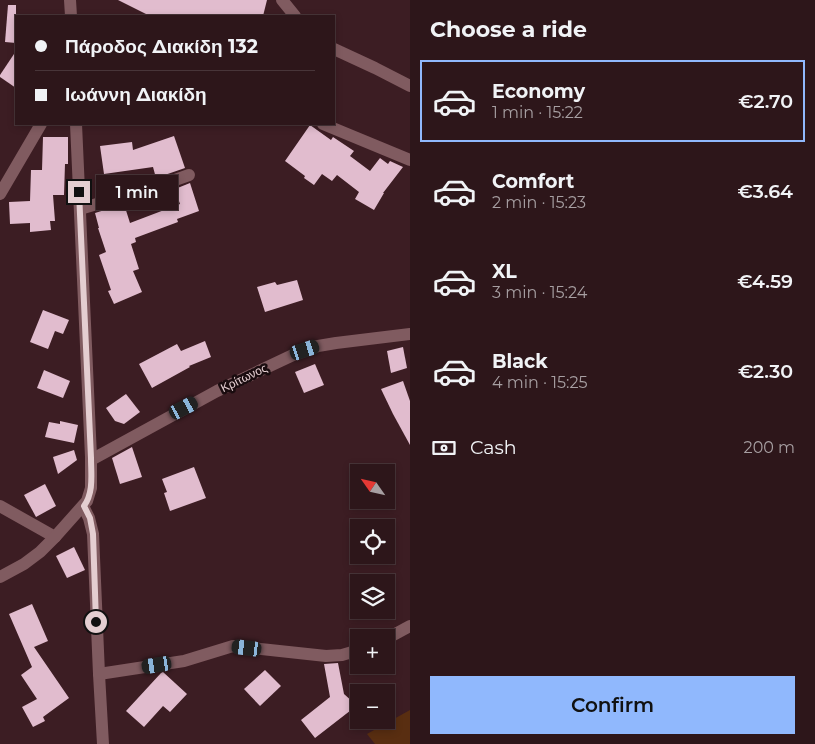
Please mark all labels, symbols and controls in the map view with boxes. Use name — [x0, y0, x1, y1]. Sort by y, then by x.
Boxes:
text: Choose a ride — [430, 16, 587, 43]
text: Πάροδος Διακίδη 132 — [65, 35, 258, 58]
icon: car — [432, 79, 477, 124]
text: Economy — [492, 80, 585, 103]
text: Ιωάννη Διακίδη — [65, 83, 207, 106]
text: €2.70 — [738, 90, 793, 113]
text: 1 min · 15:22 — [492, 103, 583, 122]
icon: car — [432, 169, 477, 214]
text: Comfort — [492, 170, 574, 193]
callout: 1 min — [96, 174, 179, 210]
text: €3.64 — [737, 180, 793, 203]
route end — [68, 181, 90, 203]
text: 1 min — [116, 183, 158, 202]
text: 2 min · 15:23 — [492, 193, 586, 212]
icon: car — [432, 259, 477, 304]
text: XL — [492, 260, 517, 283]
text: €4.59 — [737, 270, 793, 293]
text: 3 min · 15:24 — [492, 283, 587, 302]
car — [288, 338, 321, 362]
icon: car — [432, 349, 477, 394]
text: Black — [492, 350, 548, 373]
street label: Κρίτωνος — [218, 360, 270, 395]
text: €2.30 — [738, 360, 793, 383]
text: 4 min · 15:25 — [492, 373, 588, 392]
car — [167, 394, 200, 422]
icon: cash — [430, 434, 458, 462]
text: Cash — [470, 436, 517, 459]
text: 200 m — [744, 438, 795, 457]
north arrow — [350, 464, 395, 509]
map controls — [350, 464, 395, 729]
button: locate — [350, 519, 395, 564]
button: layers — [350, 574, 395, 619]
route start — [85, 611, 107, 633]
button: + — [350, 629, 395, 674]
car — [231, 639, 262, 657]
car — [141, 655, 172, 675]
button: Confirm — [430, 676, 795, 734]
button: − — [350, 684, 395, 729]

